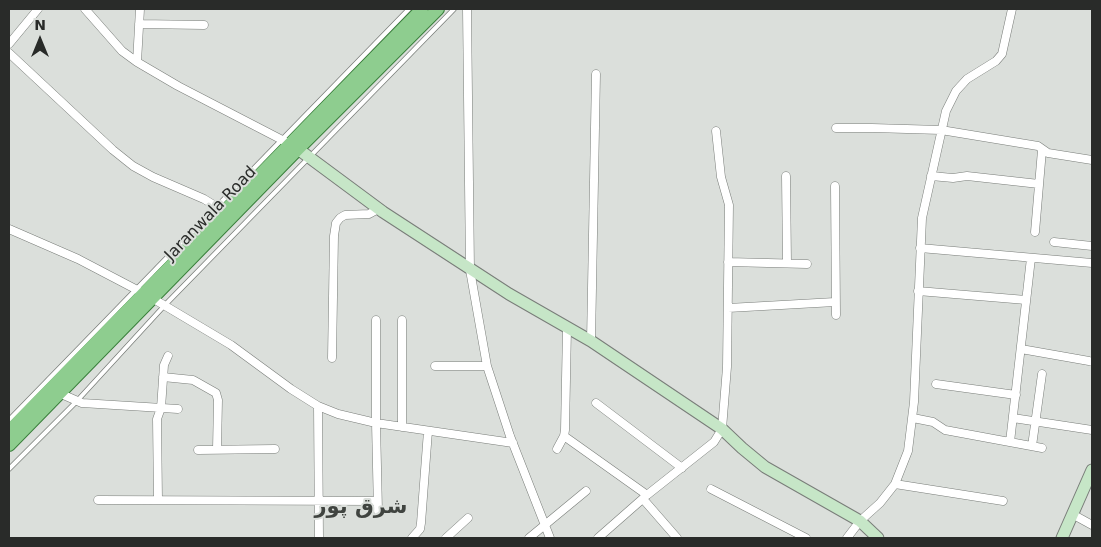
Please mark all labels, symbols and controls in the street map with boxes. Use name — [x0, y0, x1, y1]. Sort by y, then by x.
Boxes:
north arrow — [15, 15, 65, 65]
text: N — [34, 17, 46, 33]
street label: Jaranwala Road — [161, 163, 261, 265]
district label: شرق پور — [315, 495, 407, 521]

